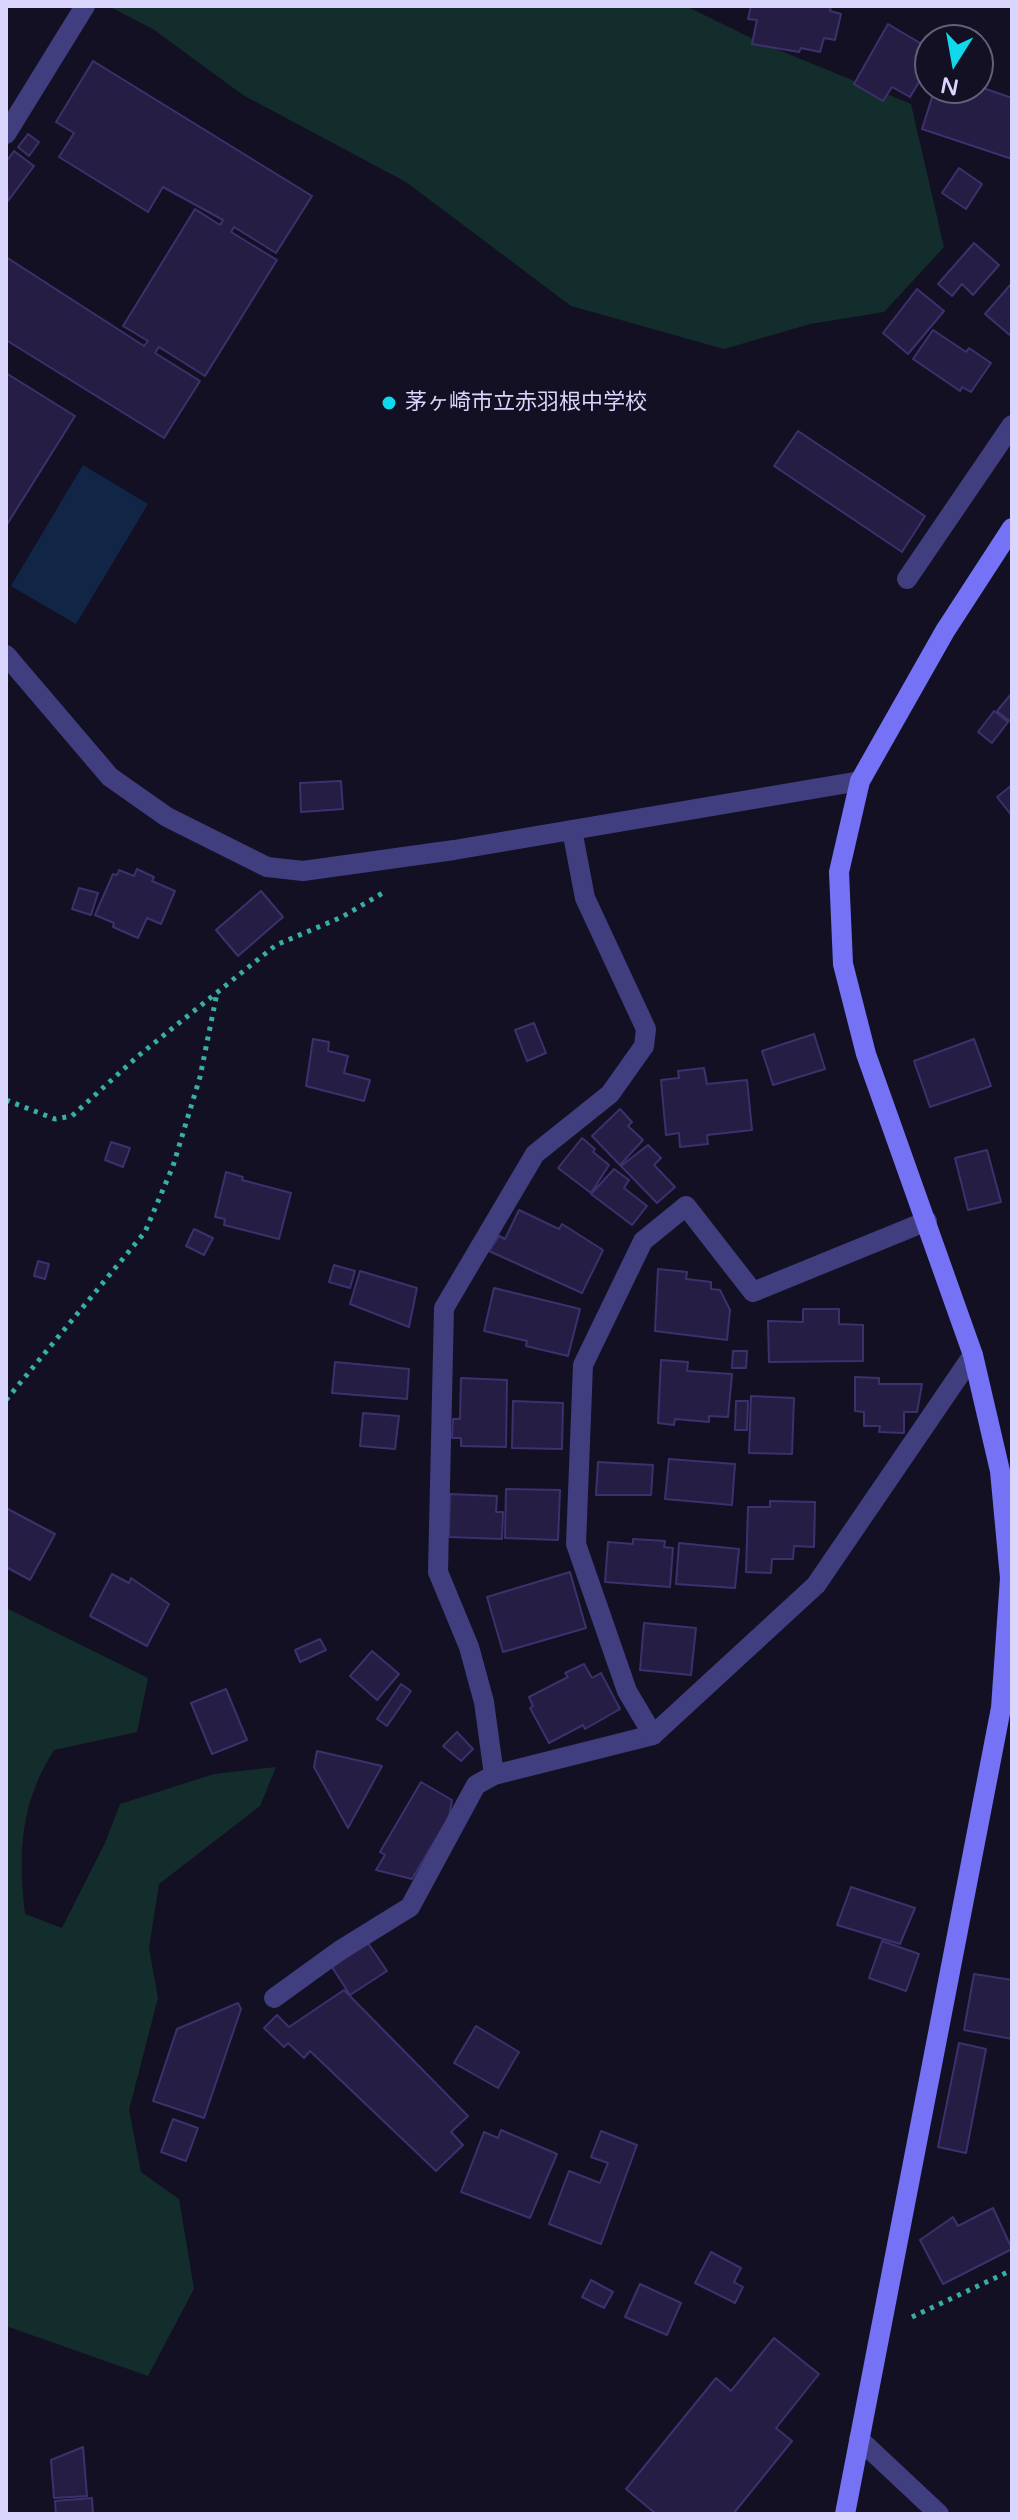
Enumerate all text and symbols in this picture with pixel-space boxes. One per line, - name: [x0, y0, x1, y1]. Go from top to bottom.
- north arrow: [914, 24, 994, 104]
- text: N: [939, 71, 961, 100]
- place label: 茅ヶ崎市立赤羽根中学校: [405, 390, 647, 416]
- marker: 茅ヶ崎市立赤羽根中学校: [380, 394, 398, 412]

